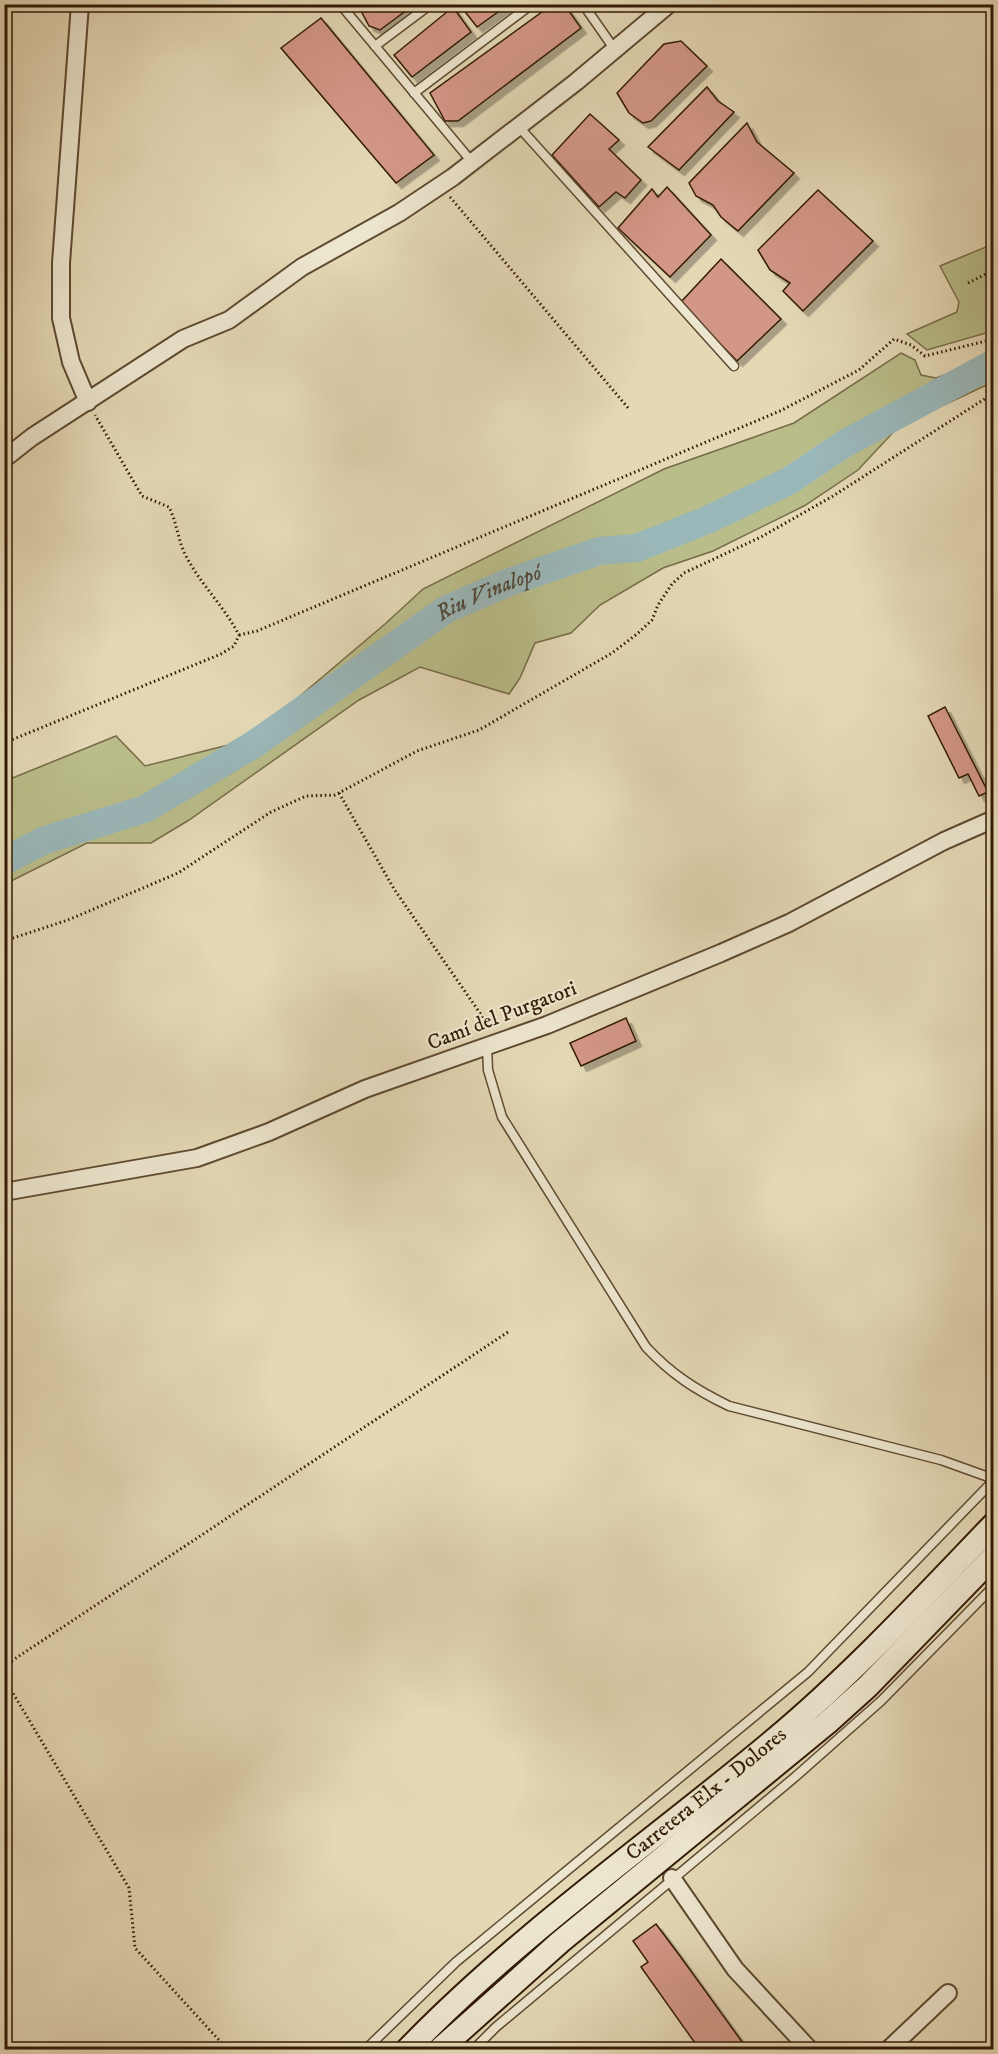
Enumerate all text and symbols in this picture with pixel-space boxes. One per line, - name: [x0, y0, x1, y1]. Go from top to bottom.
- water label: Riu Vinalopó: [429, 558, 547, 627]
- street label: Camí del Purgatori: [424, 976, 580, 1056]
- street label: Carretera Elx - Dolores: [621, 1722, 792, 1867]

